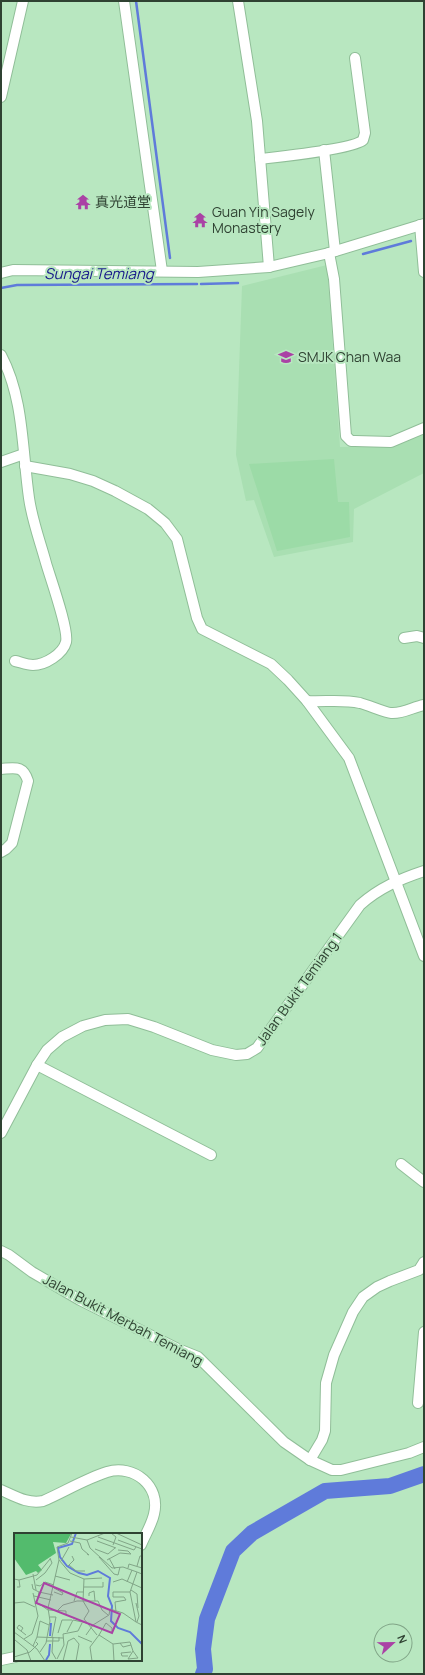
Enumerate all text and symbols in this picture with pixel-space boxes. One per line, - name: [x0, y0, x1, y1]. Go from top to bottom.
- place label: 真光道堂: [95, 192, 151, 211]
- temple icon: 真光道堂: [74, 193, 92, 211]
- place label: Guan Yin Sagely Monastery: [212, 202, 315, 237]
- temple icon: Guan Yin Sagely Monastery: [191, 211, 209, 229]
- water label: Sungai Temiang: [44, 263, 155, 284]
- place label: SMJK Chan Waa: [298, 347, 401, 366]
- school or university icon: SMJK Chan Waa: [277, 348, 295, 366]
- street label: Jalan Bukit Temiang 1: [251, 929, 346, 1049]
- street label: Jalan Bukit Merbah Temiang: [40, 1269, 207, 1370]
- inset map: [14, 1533, 142, 1661]
- north arrow: [373, 1623, 413, 1663]
- text: N: [394, 1633, 411, 1646]

